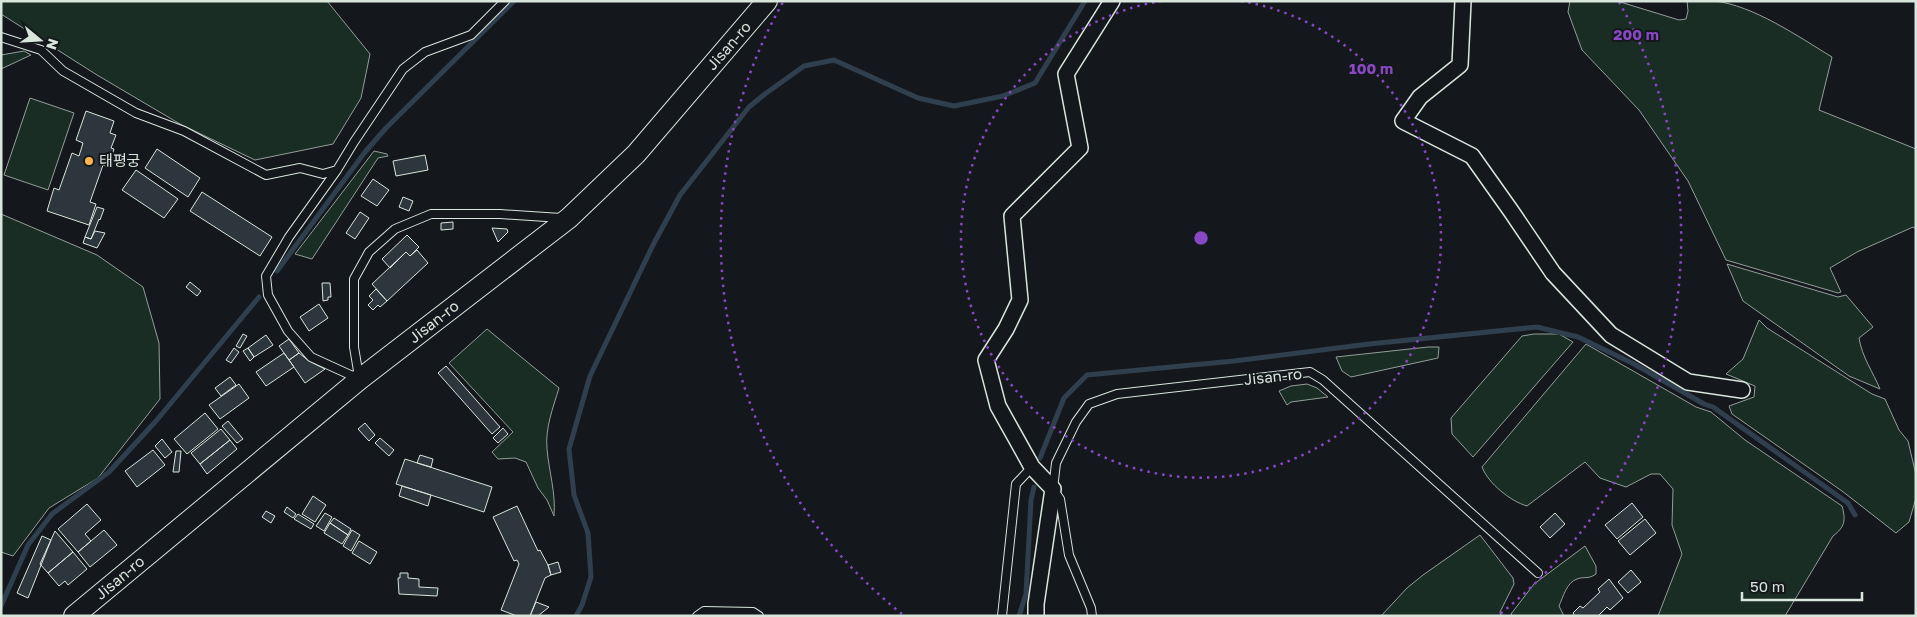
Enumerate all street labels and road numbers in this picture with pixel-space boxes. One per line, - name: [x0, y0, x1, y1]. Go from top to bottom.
- street label: Jisan-ro: [702, 17, 754, 73]
- street label: Jisan-ro: [405, 296, 462, 346]
- street label: Jisan-ro: [1243, 364, 1303, 388]
- street label: Jisan-ro: [91, 552, 148, 603]

